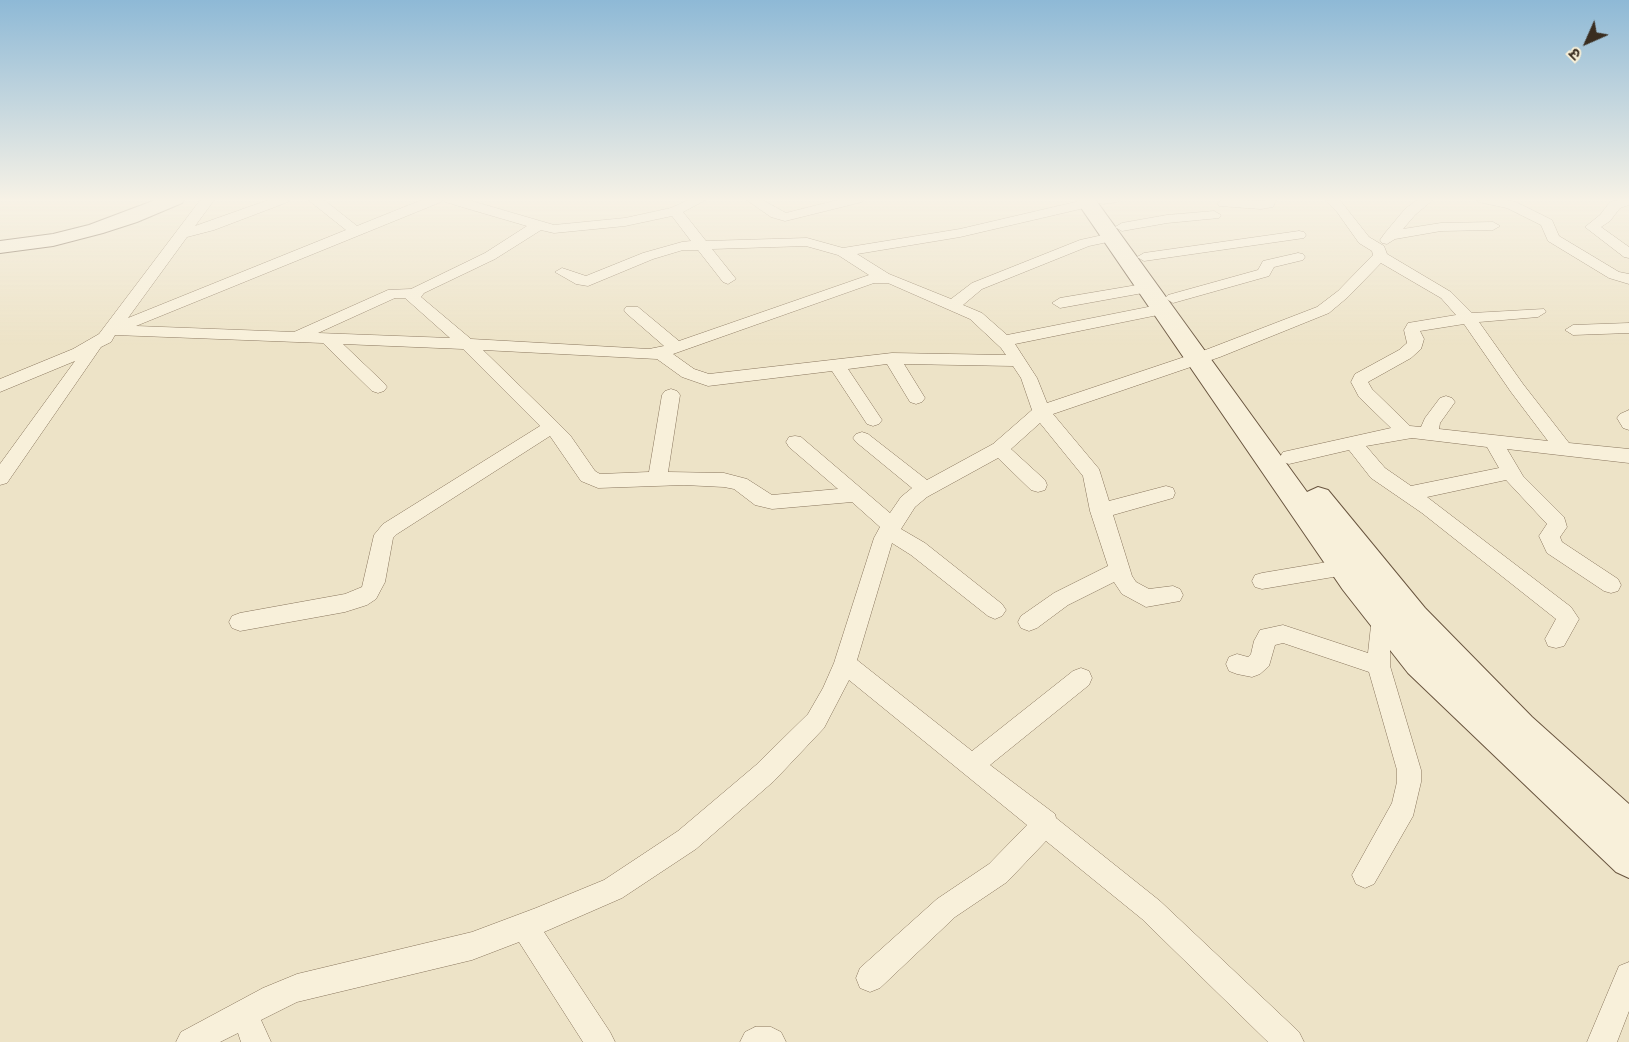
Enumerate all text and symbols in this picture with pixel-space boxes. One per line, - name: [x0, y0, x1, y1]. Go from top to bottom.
- north arrow: [1557, 12, 1617, 72]
- text: उ: [1564, 44, 1585, 65]

